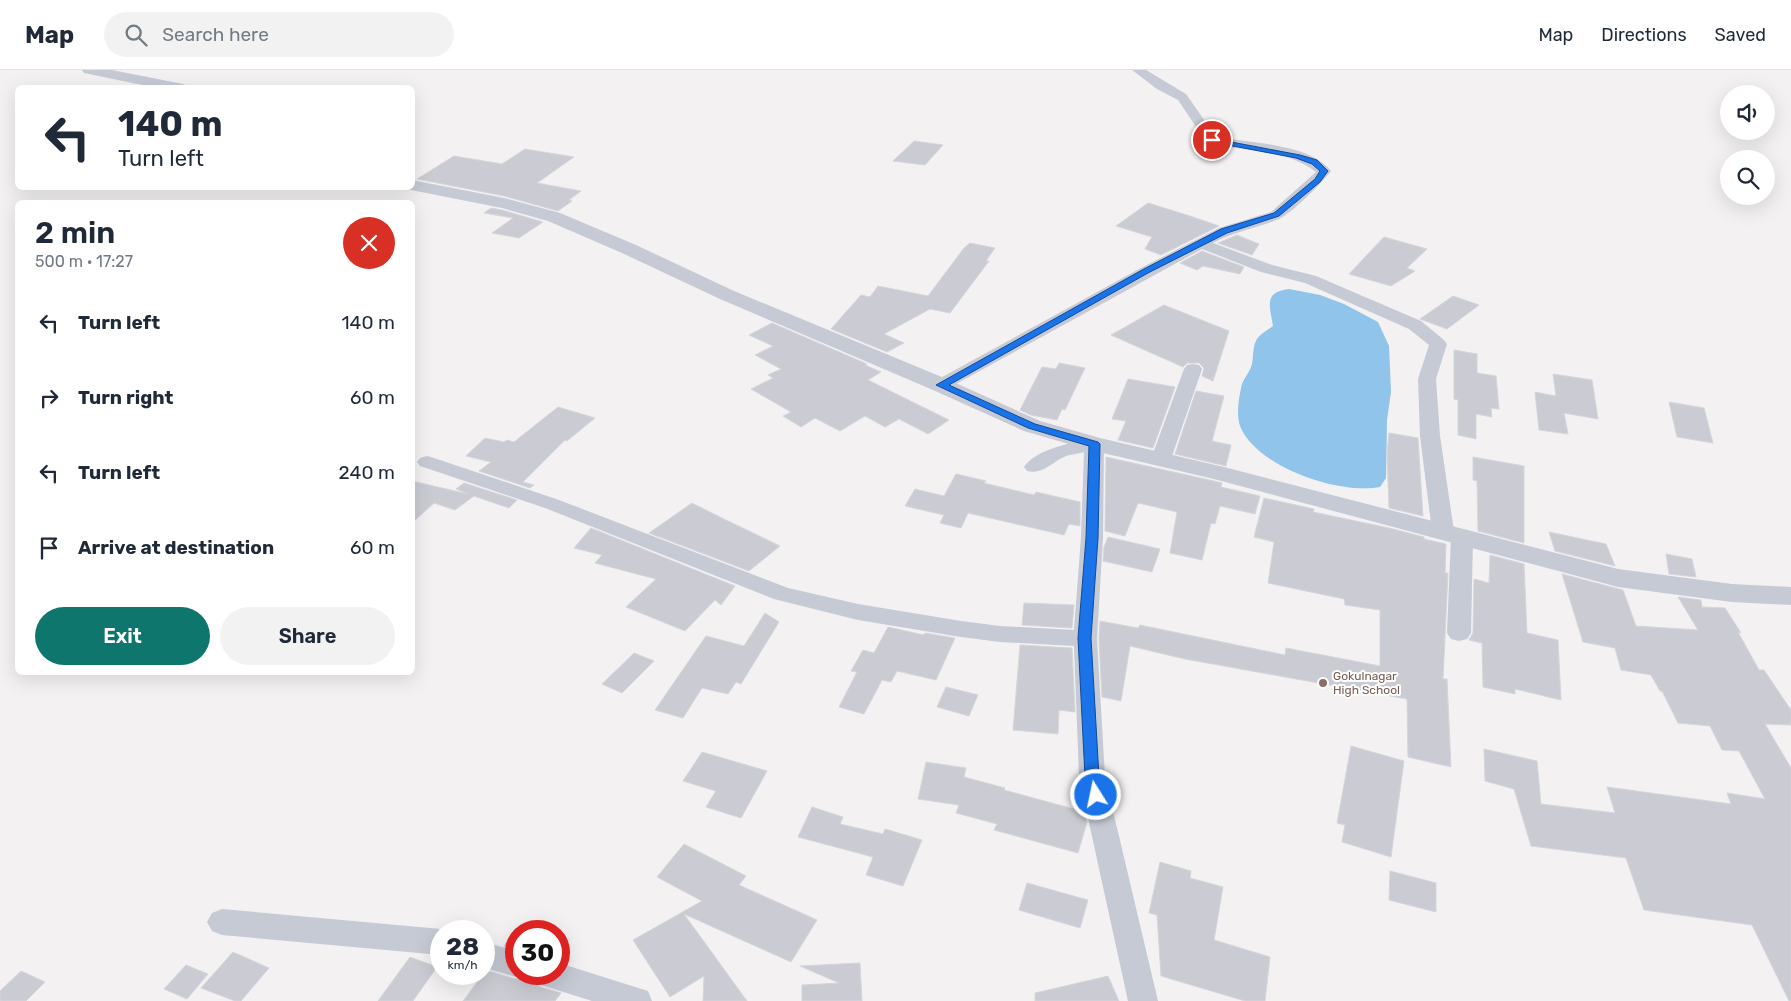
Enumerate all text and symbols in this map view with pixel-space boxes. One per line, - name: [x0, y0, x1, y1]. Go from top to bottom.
- search box: [104, 12, 454, 57]
- text: Map: [25, 21, 74, 49]
- icon: search: [122, 21, 150, 49]
- text: Search here: [162, 23, 269, 46]
- text: Map: [1538, 24, 1573, 46]
- text: Directions: [1601, 24, 1687, 46]
- text: Saved: [1715, 24, 1766, 46]
- map controls: [1720, 85, 1775, 205]
- button: sound: [1720, 85, 1775, 140]
- text: 140 m: [118, 103, 223, 145]
- icon: left: [35, 105, 100, 170]
- pin: [1191, 119, 1233, 161]
- icon: arrive: [1198, 126, 1226, 154]
- text: Turn left: [118, 145, 204, 172]
- button: search: [1720, 150, 1775, 205]
- text: 2 min: [35, 215, 115, 251]
- button: close: [343, 217, 395, 269]
- text: 500 m · 17:27: [35, 252, 133, 271]
- icon: left: [35, 309, 63, 337]
- text: Turn left: [78, 311, 160, 334]
- text: 140 m: [341, 311, 395, 334]
- icon: right: [35, 384, 63, 412]
- text: Turn right: [78, 386, 173, 409]
- text: 60 m: [350, 386, 395, 409]
- icon: left: [35, 459, 63, 487]
- text: Turn left: [78, 461, 160, 484]
- text: 240 m: [339, 461, 395, 484]
- icon: arrive: [35, 534, 63, 562]
- text: Arrive at destination: [78, 536, 274, 559]
- text: 60 m: [350, 536, 395, 559]
- button: Exit: [35, 607, 210, 665]
- button: Share: [220, 607, 395, 665]
- place label: Gokulnagar High School: [1333, 669, 1400, 697]
- marker: Gokulnagar High School: [1317, 677, 1329, 689]
- position arrow: [1069, 768, 1121, 820]
- speed limit sign: 30: [505, 920, 570, 985]
- text: 28: [446, 932, 479, 961]
- text: km/h: [448, 958, 477, 972]

